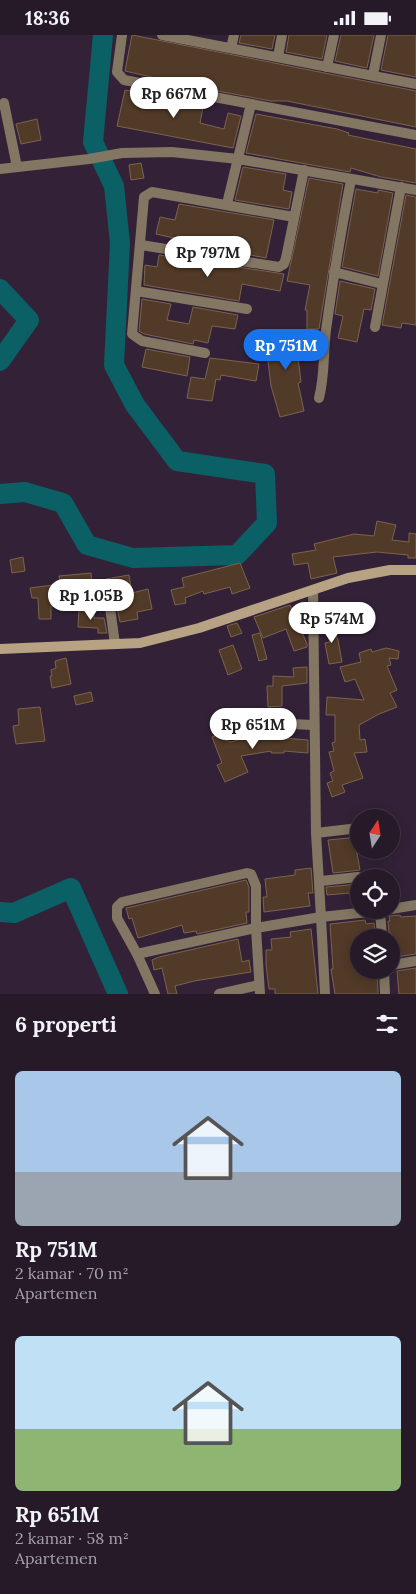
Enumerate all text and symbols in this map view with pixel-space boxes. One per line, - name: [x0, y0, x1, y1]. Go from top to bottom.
- text: 18:36: [25, 6, 70, 30]
- pin: Rp 667M: [128, 77, 220, 119]
- text: Rp 667M: [141, 83, 207, 103]
- pin: Rp 797M: [162, 235, 254, 278]
- text: Rp 797M: [176, 242, 240, 262]
- pin: Rp 751M: [240, 329, 332, 371]
- text: Rp 751M: [255, 335, 317, 355]
- pin: Rp 1.05B: [39, 579, 143, 621]
- text: Rp 1.05B: [59, 585, 123, 605]
- pin: Rp 574M: [286, 601, 378, 644]
- text: Rp 574M: [300, 608, 364, 628]
- pin: Rp 651M: [207, 707, 299, 750]
- text: Rp 651M: [221, 714, 285, 734]
- north arrow: [350, 809, 400, 859]
- map controls: [350, 809, 400, 979]
- button: locate: [350, 869, 400, 919]
- button: layers: [350, 929, 400, 979]
- icon: filters: [373, 1010, 401, 1038]
- text: 6 properti: [15, 1011, 117, 1038]
- icon: home: [163, 1103, 253, 1193]
- text: Rp 751M: [15, 1236, 98, 1263]
- text: 2 kamar · 70 m²: [15, 1263, 129, 1283]
- text: Apartemen: [15, 1283, 97, 1303]
- icon: home: [163, 1368, 253, 1458]
- text: Rp 651M: [15, 1501, 100, 1528]
- text: 2 kamar · 58 m²: [15, 1528, 129, 1548]
- text: Apartemen: [15, 1548, 97, 1568]

